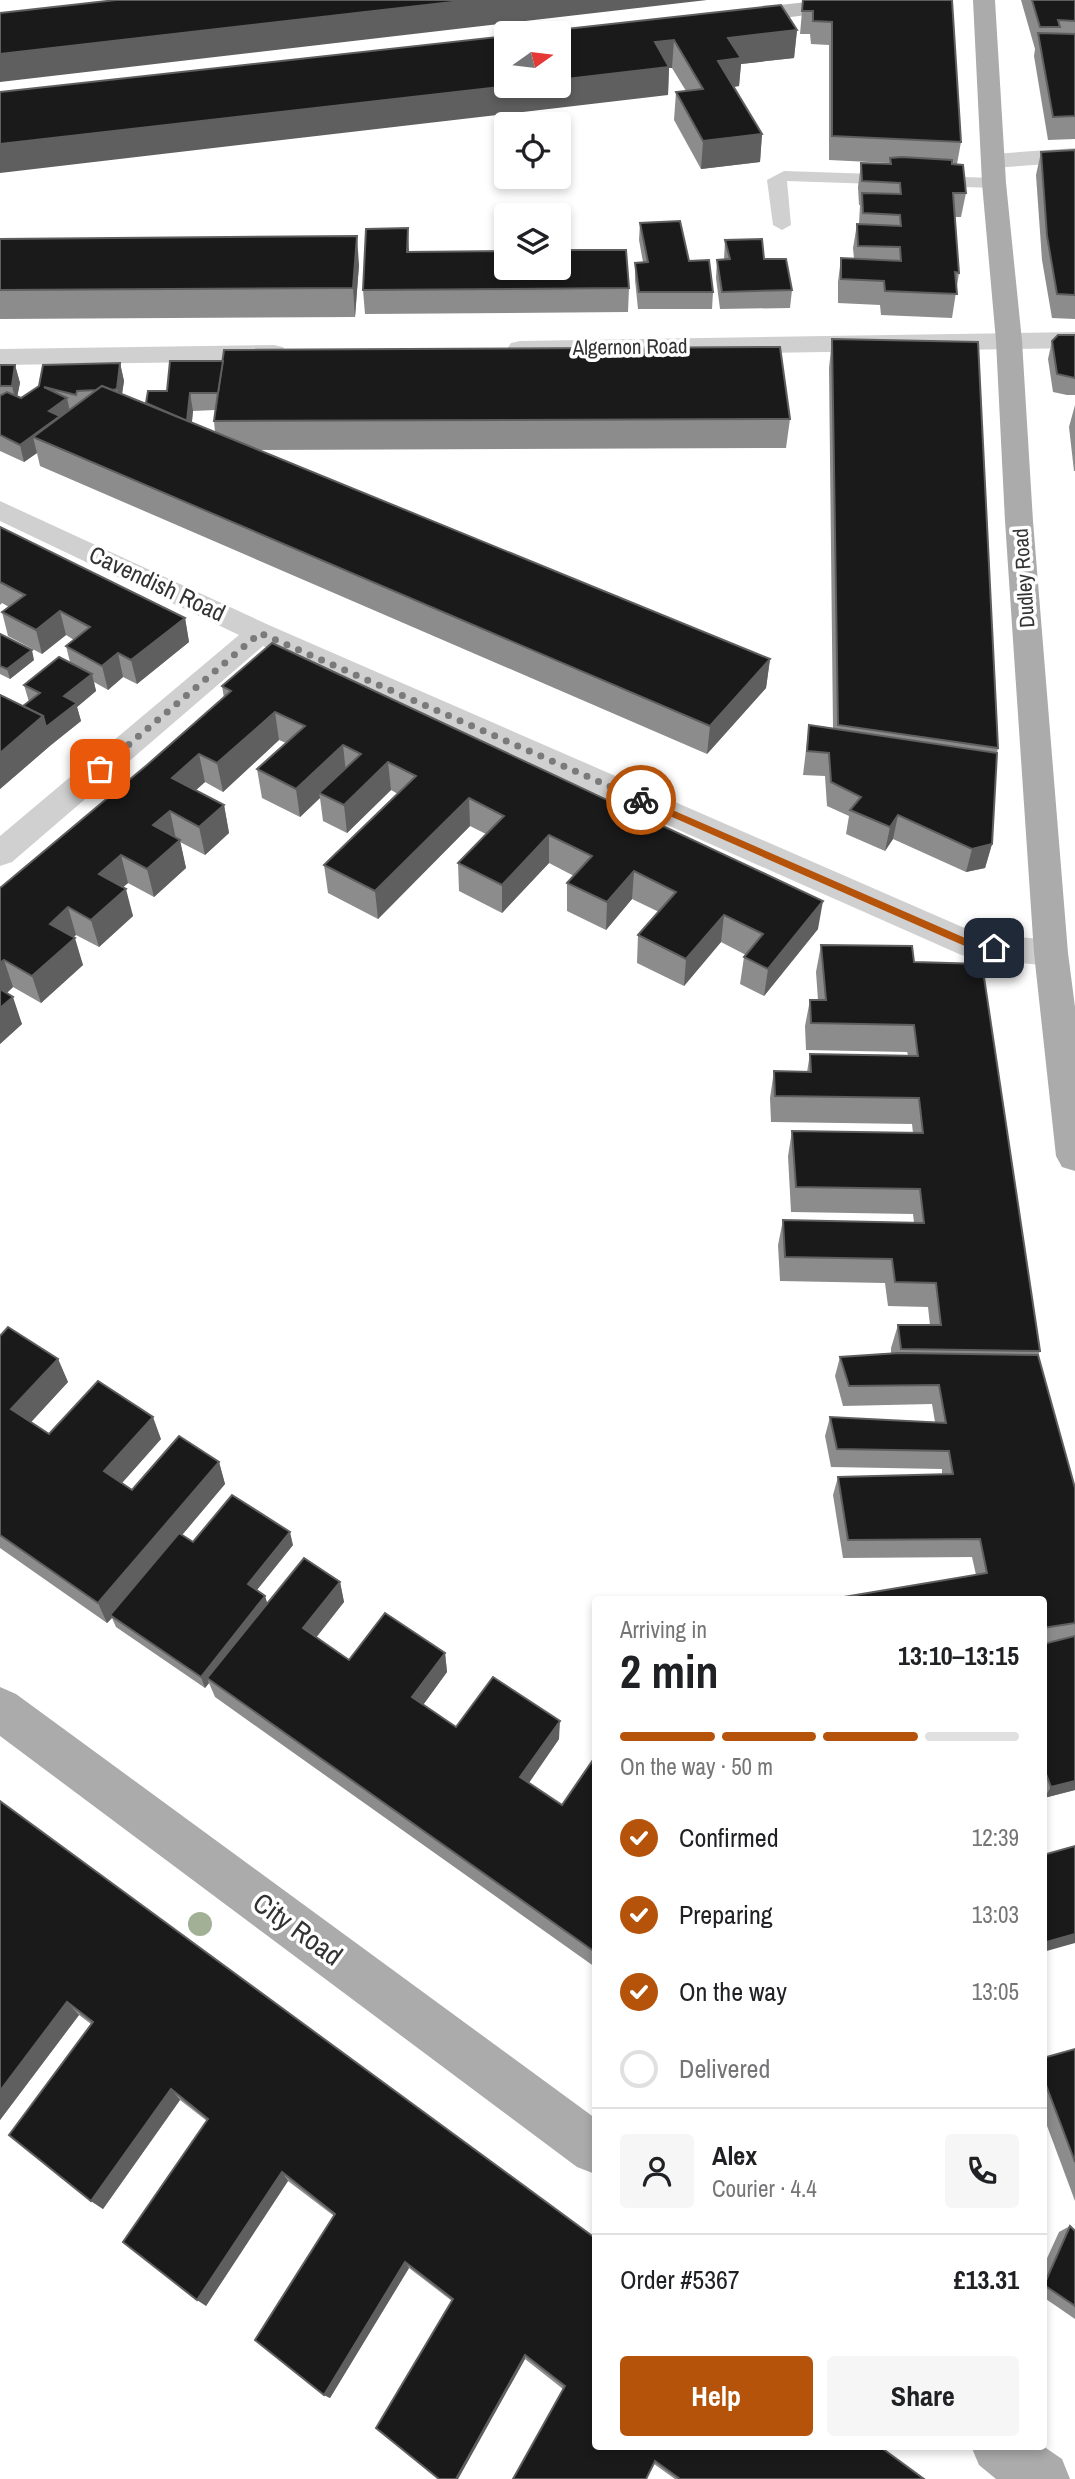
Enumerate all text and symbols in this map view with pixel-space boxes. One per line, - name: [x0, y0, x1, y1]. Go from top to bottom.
- north arrow: [494, 21, 570, 98]
- map controls: [494, 21, 571, 280]
- button: locate: [494, 112, 571, 189]
- button: layers: [494, 203, 571, 280]
- street label: Algernon Road: [571, 331, 688, 362]
- street label: Dudley Road: [1006, 527, 1041, 629]
- street label: Cavendish Road: [84, 538, 231, 629]
- pin: [70, 739, 130, 799]
- icon: bag: [81, 750, 119, 788]
- courier: [606, 765, 676, 835]
- icon: bike: [622, 781, 660, 819]
- pin: [964, 918, 1024, 978]
- icon: home: [975, 929, 1013, 967]
- text: Arriving in: [620, 1614, 707, 1645]
- text: 13:10–13:15: [898, 1638, 1019, 1673]
- text: 2 min: [620, 1640, 719, 1702]
- text: On the way · 50 m: [620, 1751, 773, 1782]
- icon: check: [620, 1819, 658, 1857]
- text: Confirmed: [679, 1820, 779, 1855]
- text: 12:39: [972, 1822, 1019, 1853]
- street label: City Road: [246, 1884, 350, 1974]
- icon: check: [620, 1896, 658, 1934]
- text: Preparing: [679, 1897, 773, 1932]
- text: 13:03: [972, 1899, 1019, 1930]
- icon: check: [620, 1973, 658, 2011]
- text: On the way: [679, 1974, 787, 2009]
- text: 13:05: [972, 1976, 1019, 2007]
- text: Delivered: [679, 2051, 770, 2086]
- button: person: [620, 2134, 694, 2208]
- button: phone: [945, 2134, 1019, 2208]
- text: Alex: [712, 2138, 757, 2173]
- text: Courier · 4.4: [712, 2173, 817, 2204]
- text: Order #5367: [620, 2262, 740, 2297]
- text: £13.31: [954, 2262, 1019, 2297]
- button: Help: [620, 2356, 813, 2436]
- button: Share: [827, 2356, 1019, 2436]

